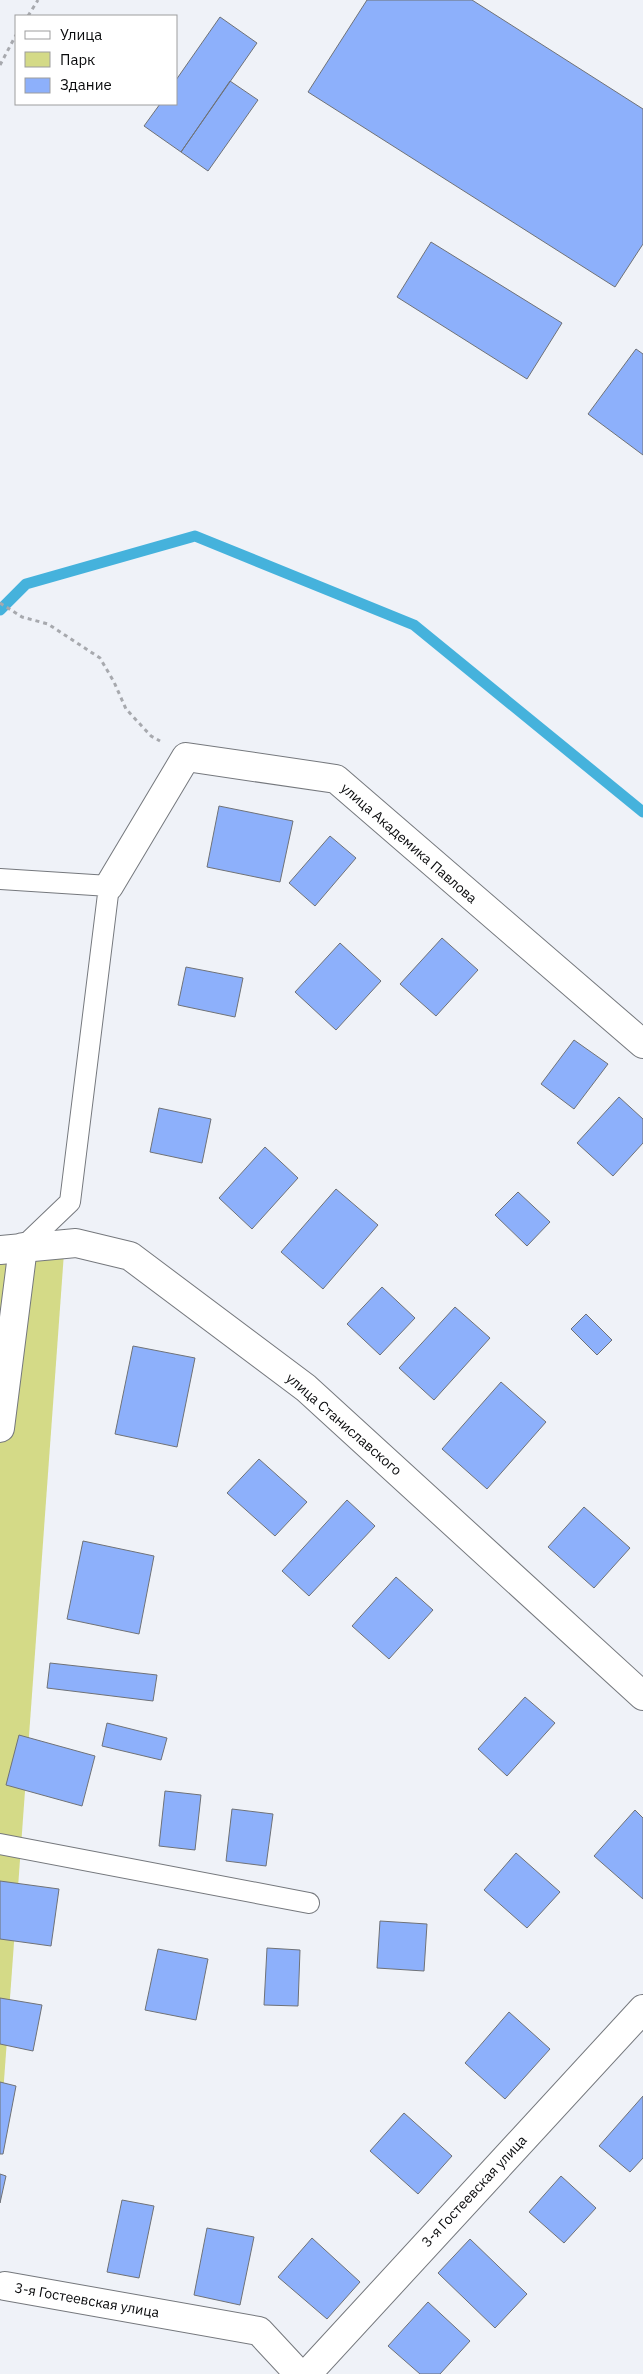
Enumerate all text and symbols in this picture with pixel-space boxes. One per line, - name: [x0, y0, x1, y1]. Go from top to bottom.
- legend: [15, 15, 178, 105]
- text: Улица: [60, 25, 102, 44]
- text: Парк: [60, 50, 95, 69]
- text: Здание: [60, 75, 112, 94]
- street label: улица Академика Павлова: [337, 779, 481, 907]
- street label: улица Станиславского: [282, 1369, 406, 1479]
- street label: 3-я Гостеевская улица: [417, 2131, 531, 2251]
- street label: 3-я Гостеевская улица: [13, 2278, 161, 2322]

